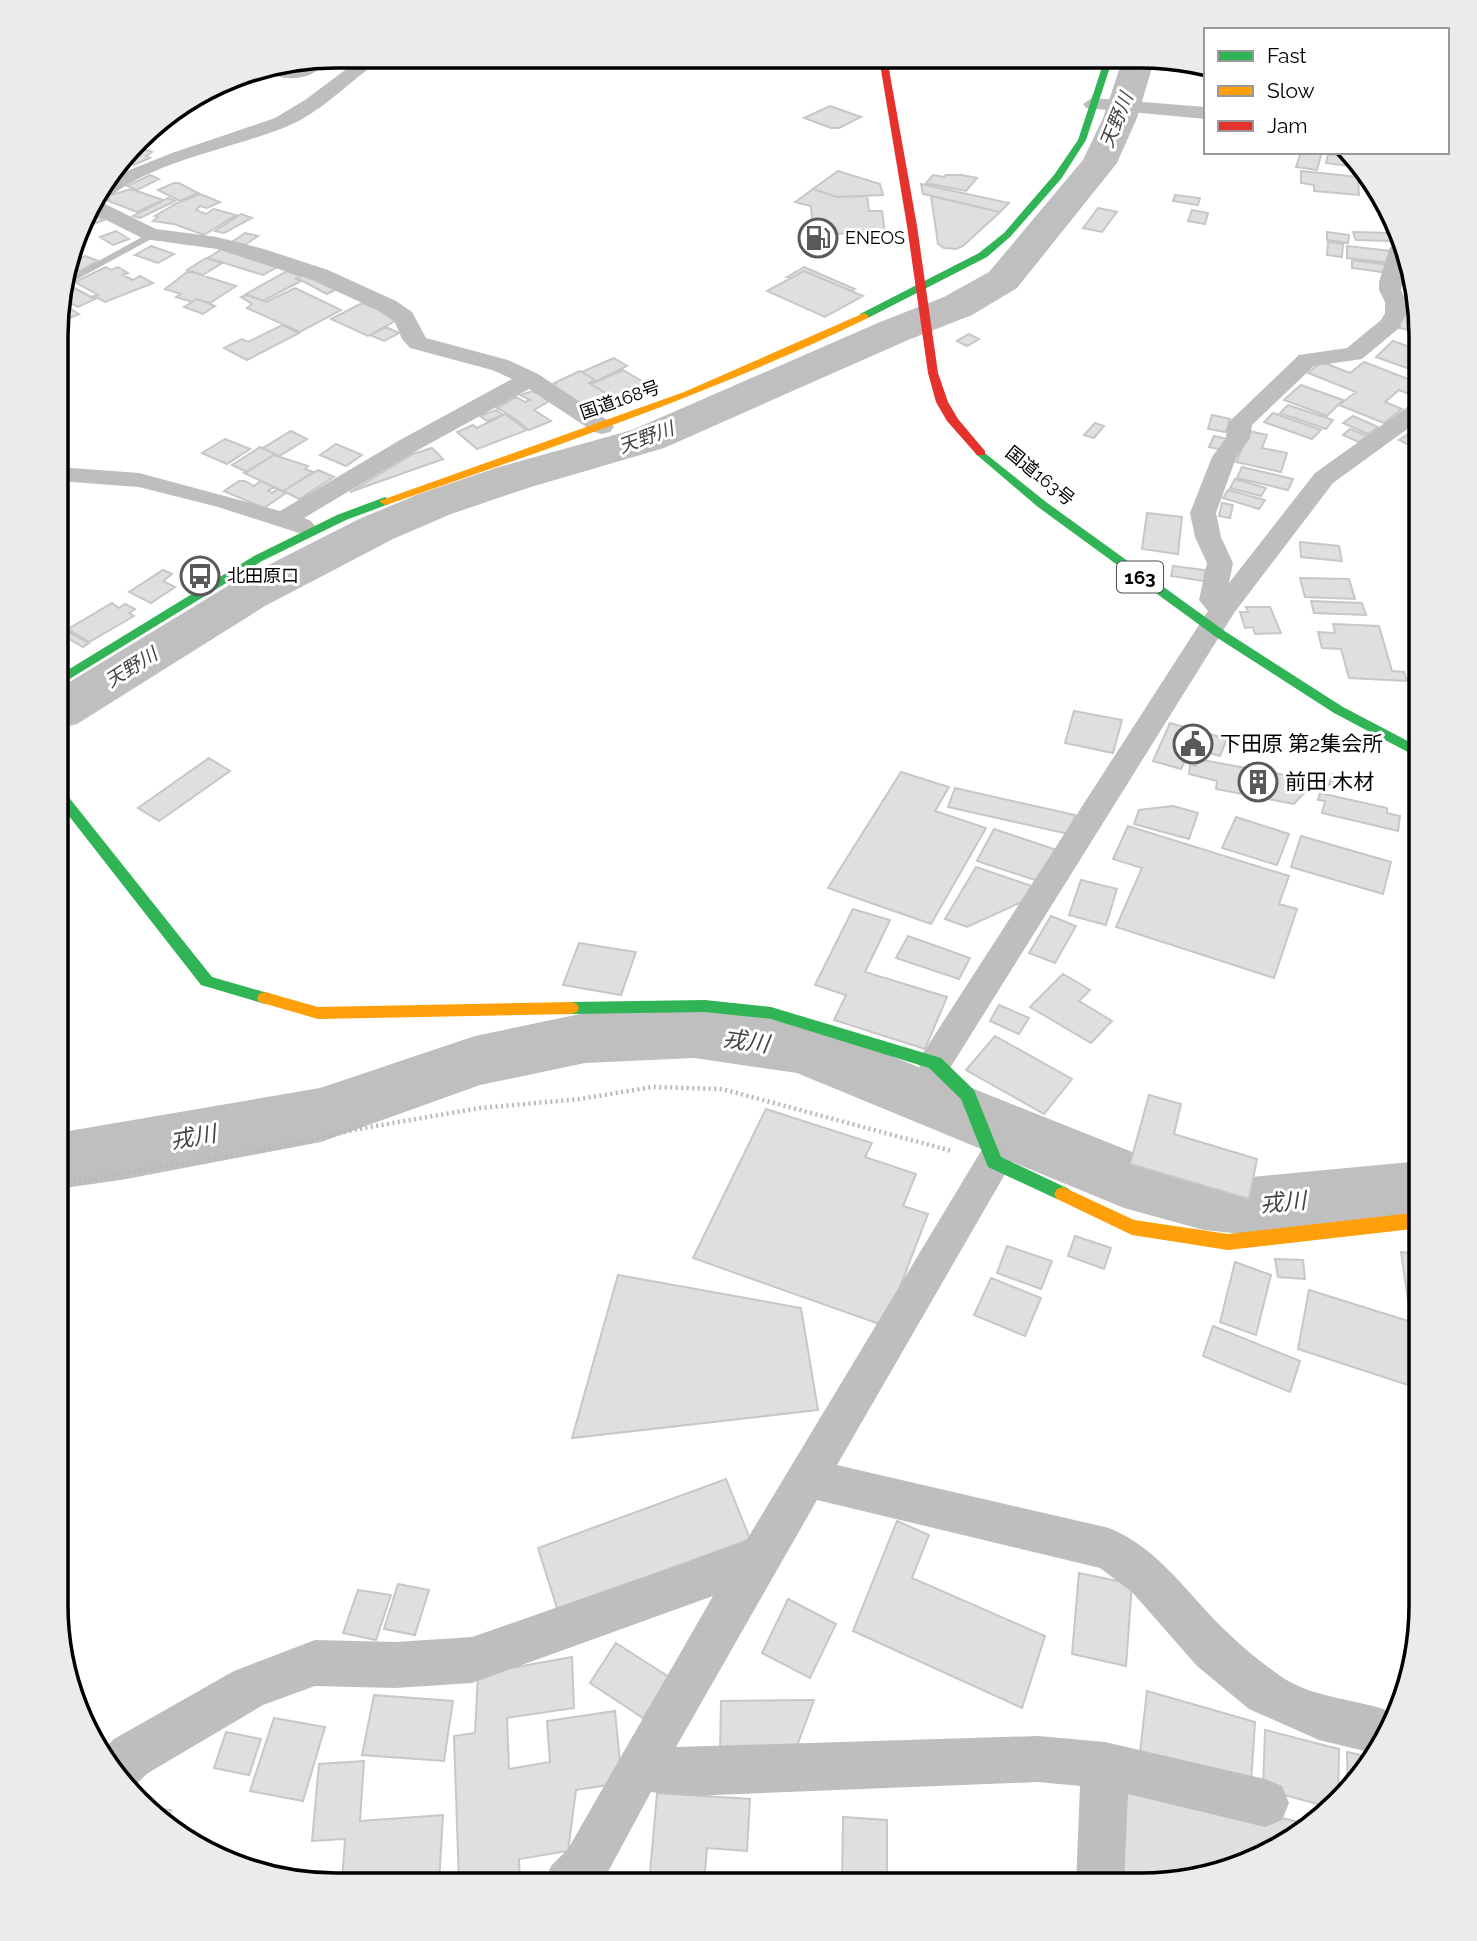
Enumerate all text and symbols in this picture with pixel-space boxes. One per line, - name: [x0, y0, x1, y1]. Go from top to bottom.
- legend: [1204, 28, 1449, 154]
- text: Fast: [1267, 43, 1307, 68]
- text: Slow: [1267, 78, 1315, 103]
- water label: 天野川: [1095, 88, 1138, 151]
- text: Jam: [1267, 113, 1308, 138]
- fuel station icon: ENEOS: [797, 217, 839, 259]
- place label: ENEOS: [845, 227, 905, 248]
- street label: 国道168号: [577, 376, 663, 423]
- water label: 天野川: [615, 416, 678, 457]
- street label: 国道163号: [1002, 442, 1079, 510]
- bus stop icon: 北田原口: [179, 555, 221, 597]
- road number: 163: [1117, 562, 1163, 592]
- place label: 北田原口: [227, 565, 299, 586]
- water label: 天野川: [101, 642, 163, 691]
- public building icon: 下田原 第2集会所: [1172, 723, 1214, 765]
- place label: 下田原 第2集会所: [1220, 731, 1383, 756]
- building icon: 前田 木材: [1237, 761, 1279, 803]
- place label: 前田 木材: [1285, 769, 1374, 794]
- water label: 戎川: [721, 1024, 774, 1057]
- water label: 戎川: [168, 1119, 221, 1154]
- water label: 戎川: [1259, 1186, 1310, 1217]

